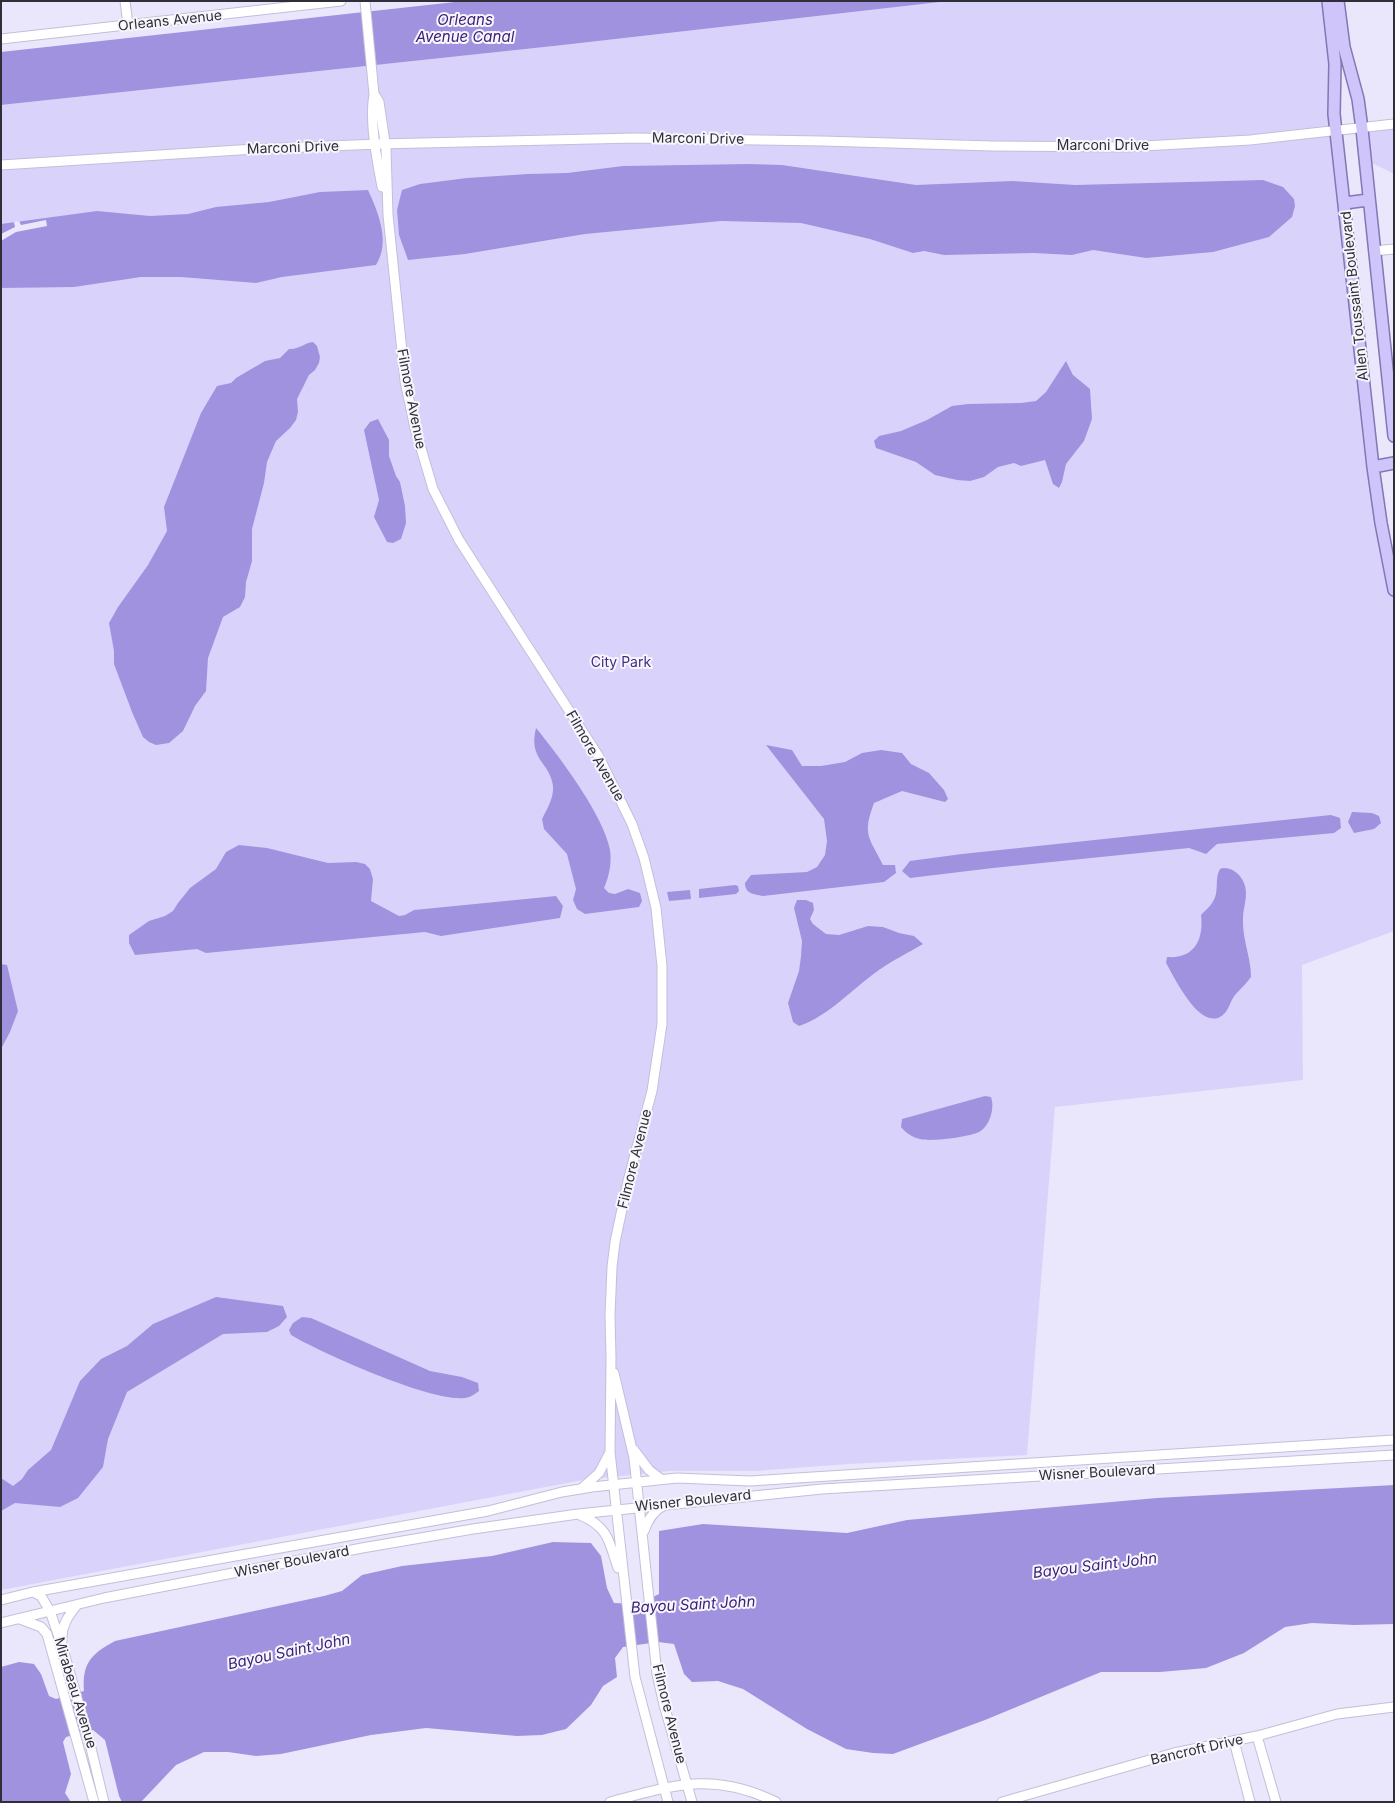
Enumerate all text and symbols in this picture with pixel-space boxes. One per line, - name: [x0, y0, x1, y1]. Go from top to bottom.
- street label: Orleans Avenue: [117, 7, 223, 35]
- water label: Orleans Avenue Canal: [416, 11, 514, 46]
- street label: Marconi Drive: [652, 130, 744, 148]
- street label: Marconi Drive: [247, 138, 339, 158]
- street label: Marconi Drive: [1057, 138, 1149, 154]
- street label: Allen Toussaint Boulevard: [1338, 210, 1372, 382]
- street label: Filmore Avenue: [393, 347, 429, 451]
- park label: City Park: [591, 655, 651, 671]
- street label: Filmore Avenue: [562, 708, 628, 804]
- street label: Filmore Avenue: [615, 1107, 655, 1211]
- street label: Wisner Boulevard: [1038, 1462, 1156, 1484]
- street label: Wisner Boulevard: [634, 1487, 752, 1515]
- street label: Wisner Boulevard: [233, 1543, 351, 1581]
- water label: Bayou Saint John: [1032, 1549, 1158, 1583]
- water label: Bayou Saint John: [630, 1593, 756, 1617]
- water label: Bayou Saint John: [226, 1630, 352, 1674]
- street label: Mirabeau Avenue: [50, 1635, 100, 1751]
- street label: Filmore Avenue: [649, 1662, 689, 1766]
- street label: Bancroft Drive: [1149, 1731, 1245, 1769]

